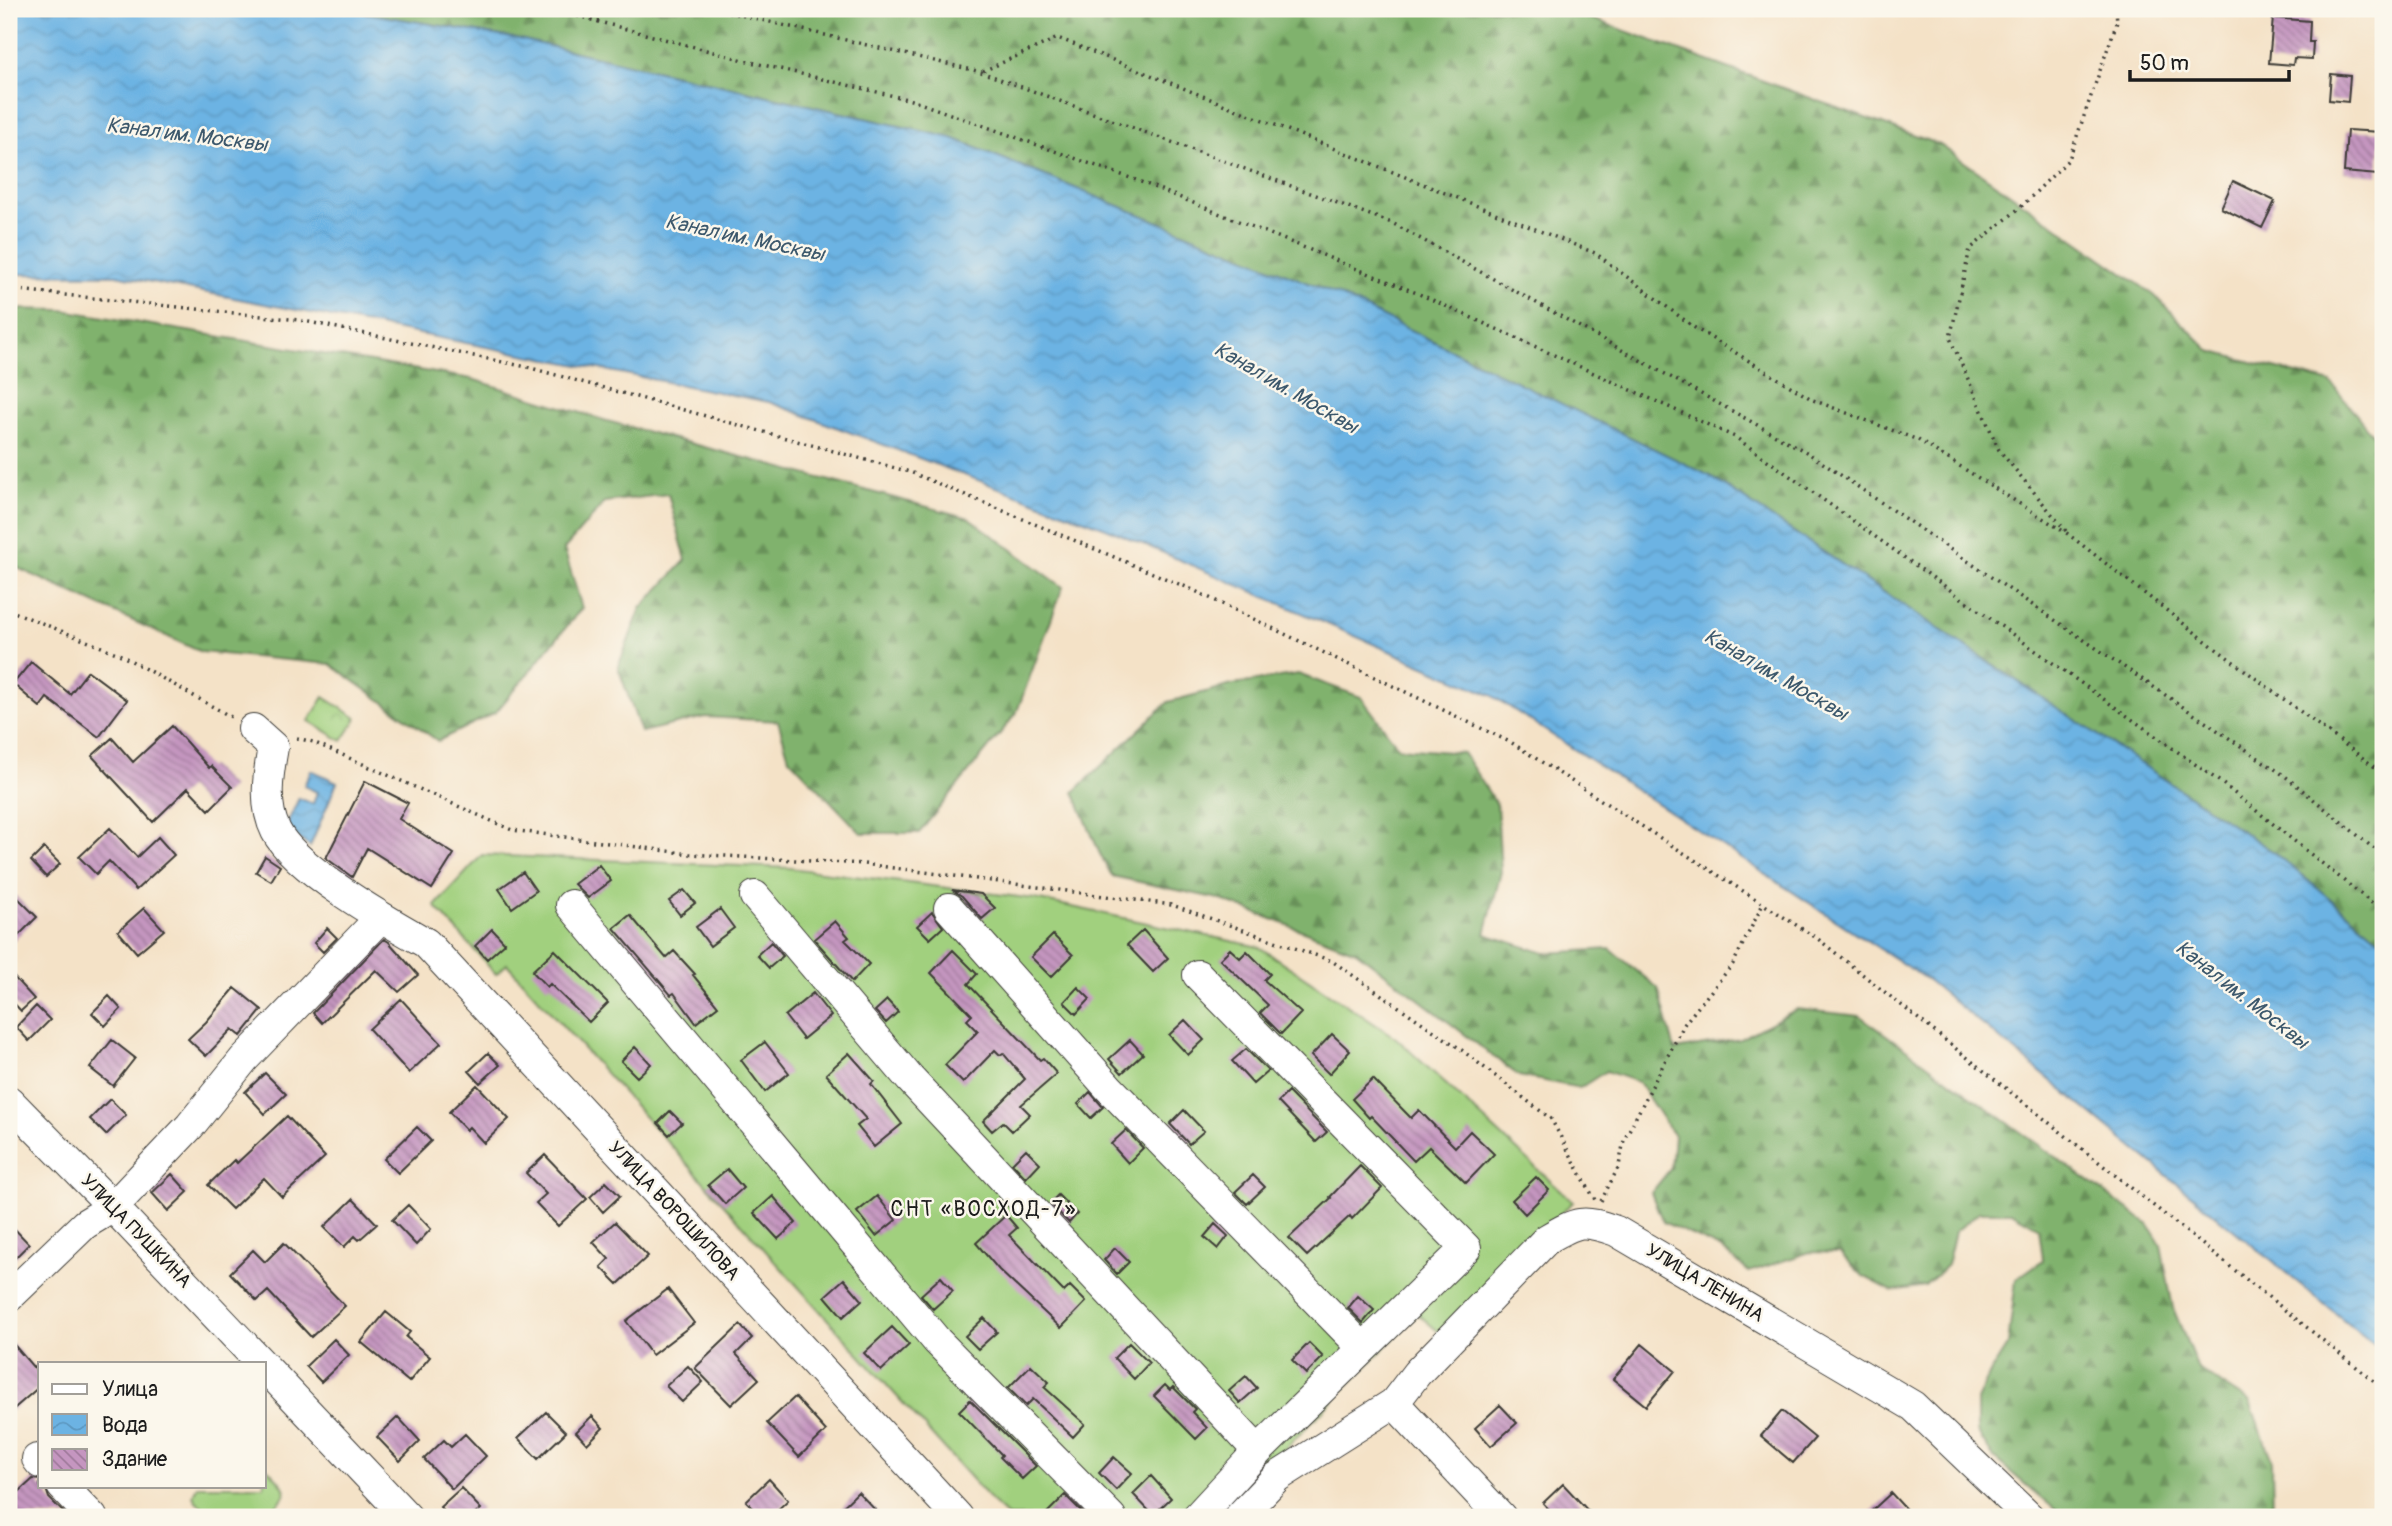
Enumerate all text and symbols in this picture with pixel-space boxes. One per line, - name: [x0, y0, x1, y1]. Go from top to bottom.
- scale bar: [2130, 38, 2289, 82]
- text: 50 m: [2140, 50, 2189, 77]
- water label: Канал им. Москвы: [105, 112, 270, 158]
- water label: Канал им. Москвы: [663, 208, 828, 268]
- water label: Канал им. Москвы: [1209, 336, 1364, 441]
- water label: Канал им. Москвы: [1699, 623, 1854, 728]
- water label: Канал им. Москвы: [2170, 935, 2315, 1056]
- street label: УЛИЦА ВОРОШИЛОВА: [603, 1136, 745, 1286]
- street label: УЛИЦА ПУШКИНА: [76, 1169, 196, 1293]
- district label: СНТ «ВОСХОД-7»: [891, 1196, 1078, 1223]
- street label: УЛИЦА ЛЕНИНА: [1642, 1238, 1768, 1328]
- legend: [38, 1362, 266, 1488]
- text: Улица: [102, 1376, 158, 1403]
- text: Вода: [102, 1412, 148, 1439]
- text: Здание: [102, 1446, 168, 1473]

